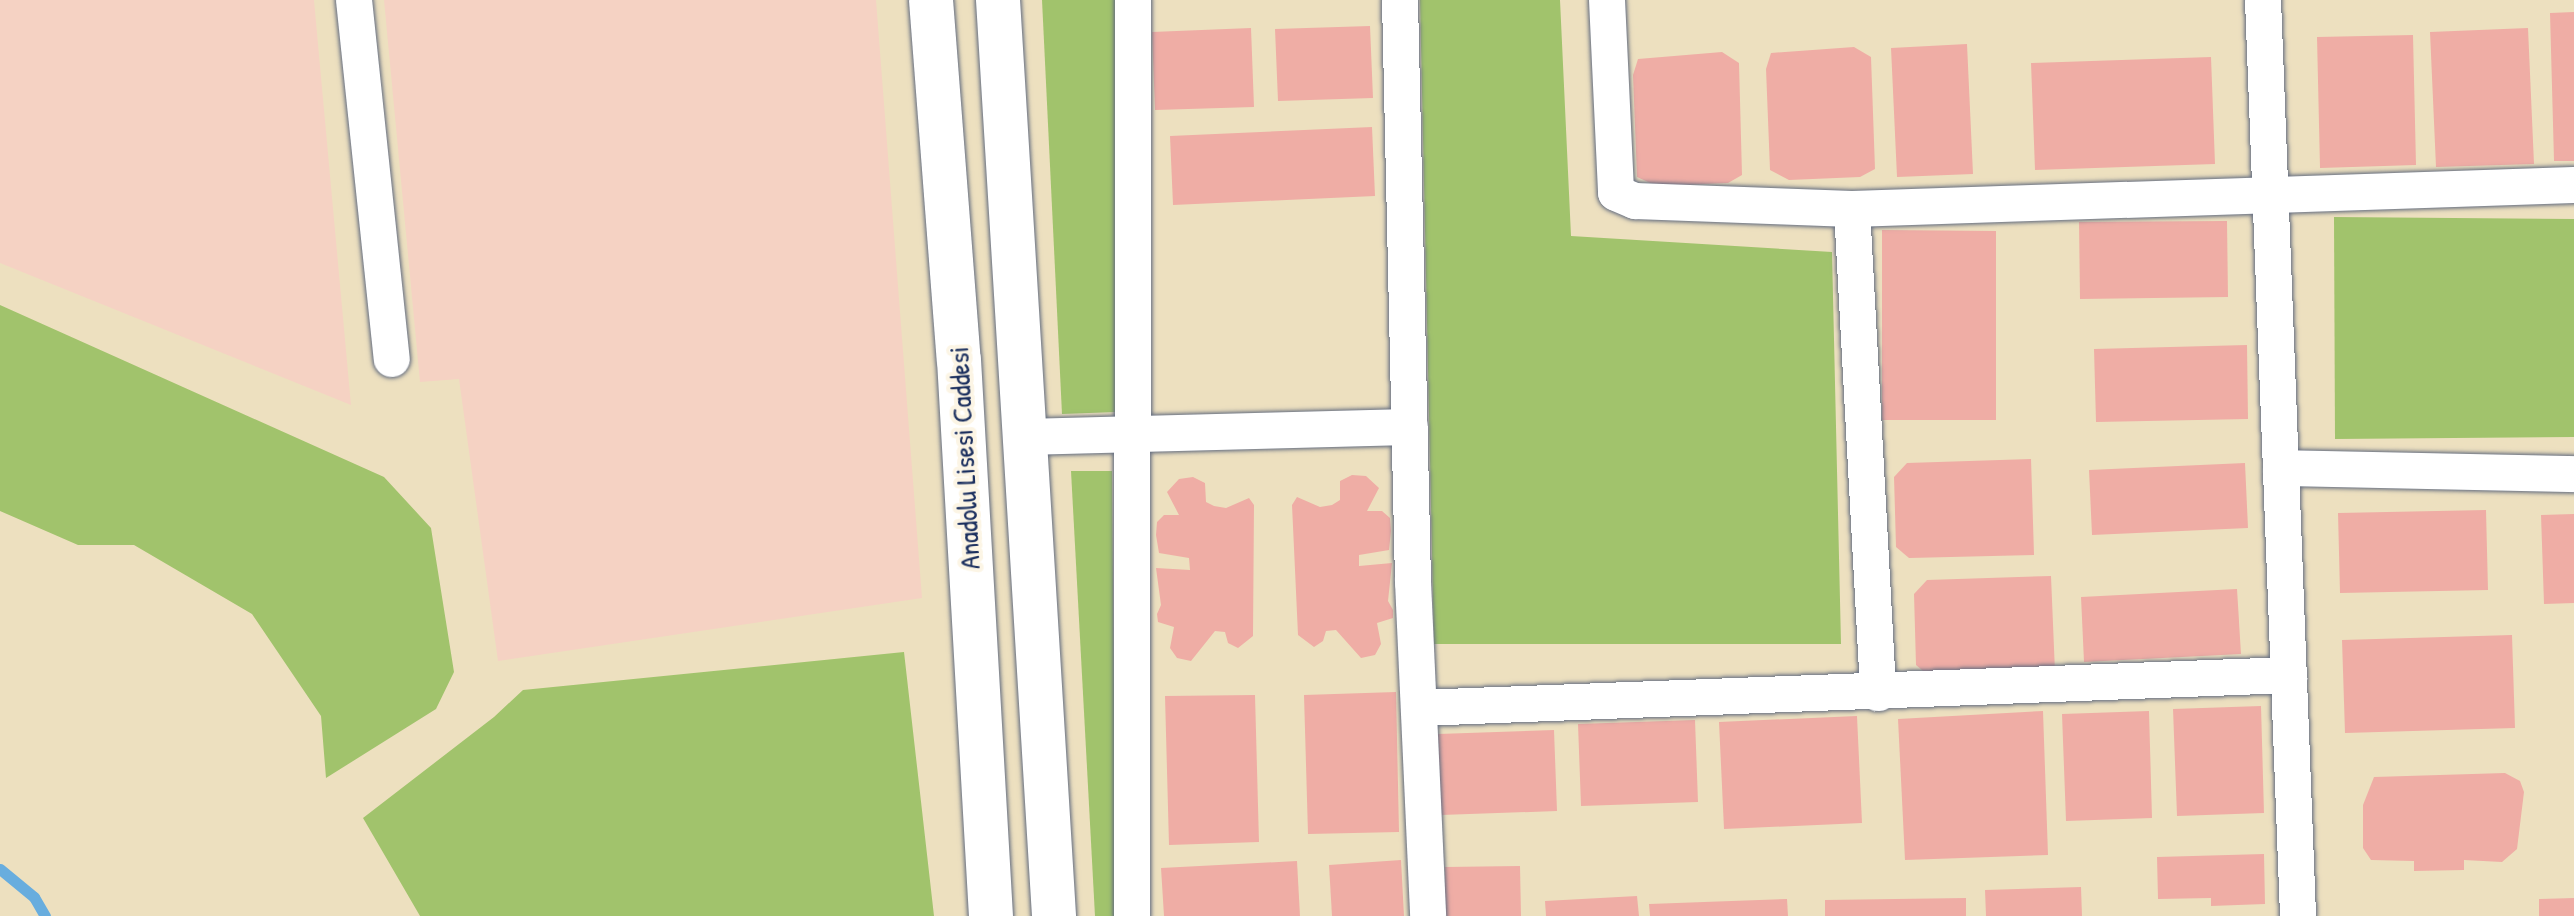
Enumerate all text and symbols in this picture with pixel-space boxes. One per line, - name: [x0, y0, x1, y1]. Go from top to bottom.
- street label: Anadolu Lisesi Caddesi: [941, 346, 987, 570]

